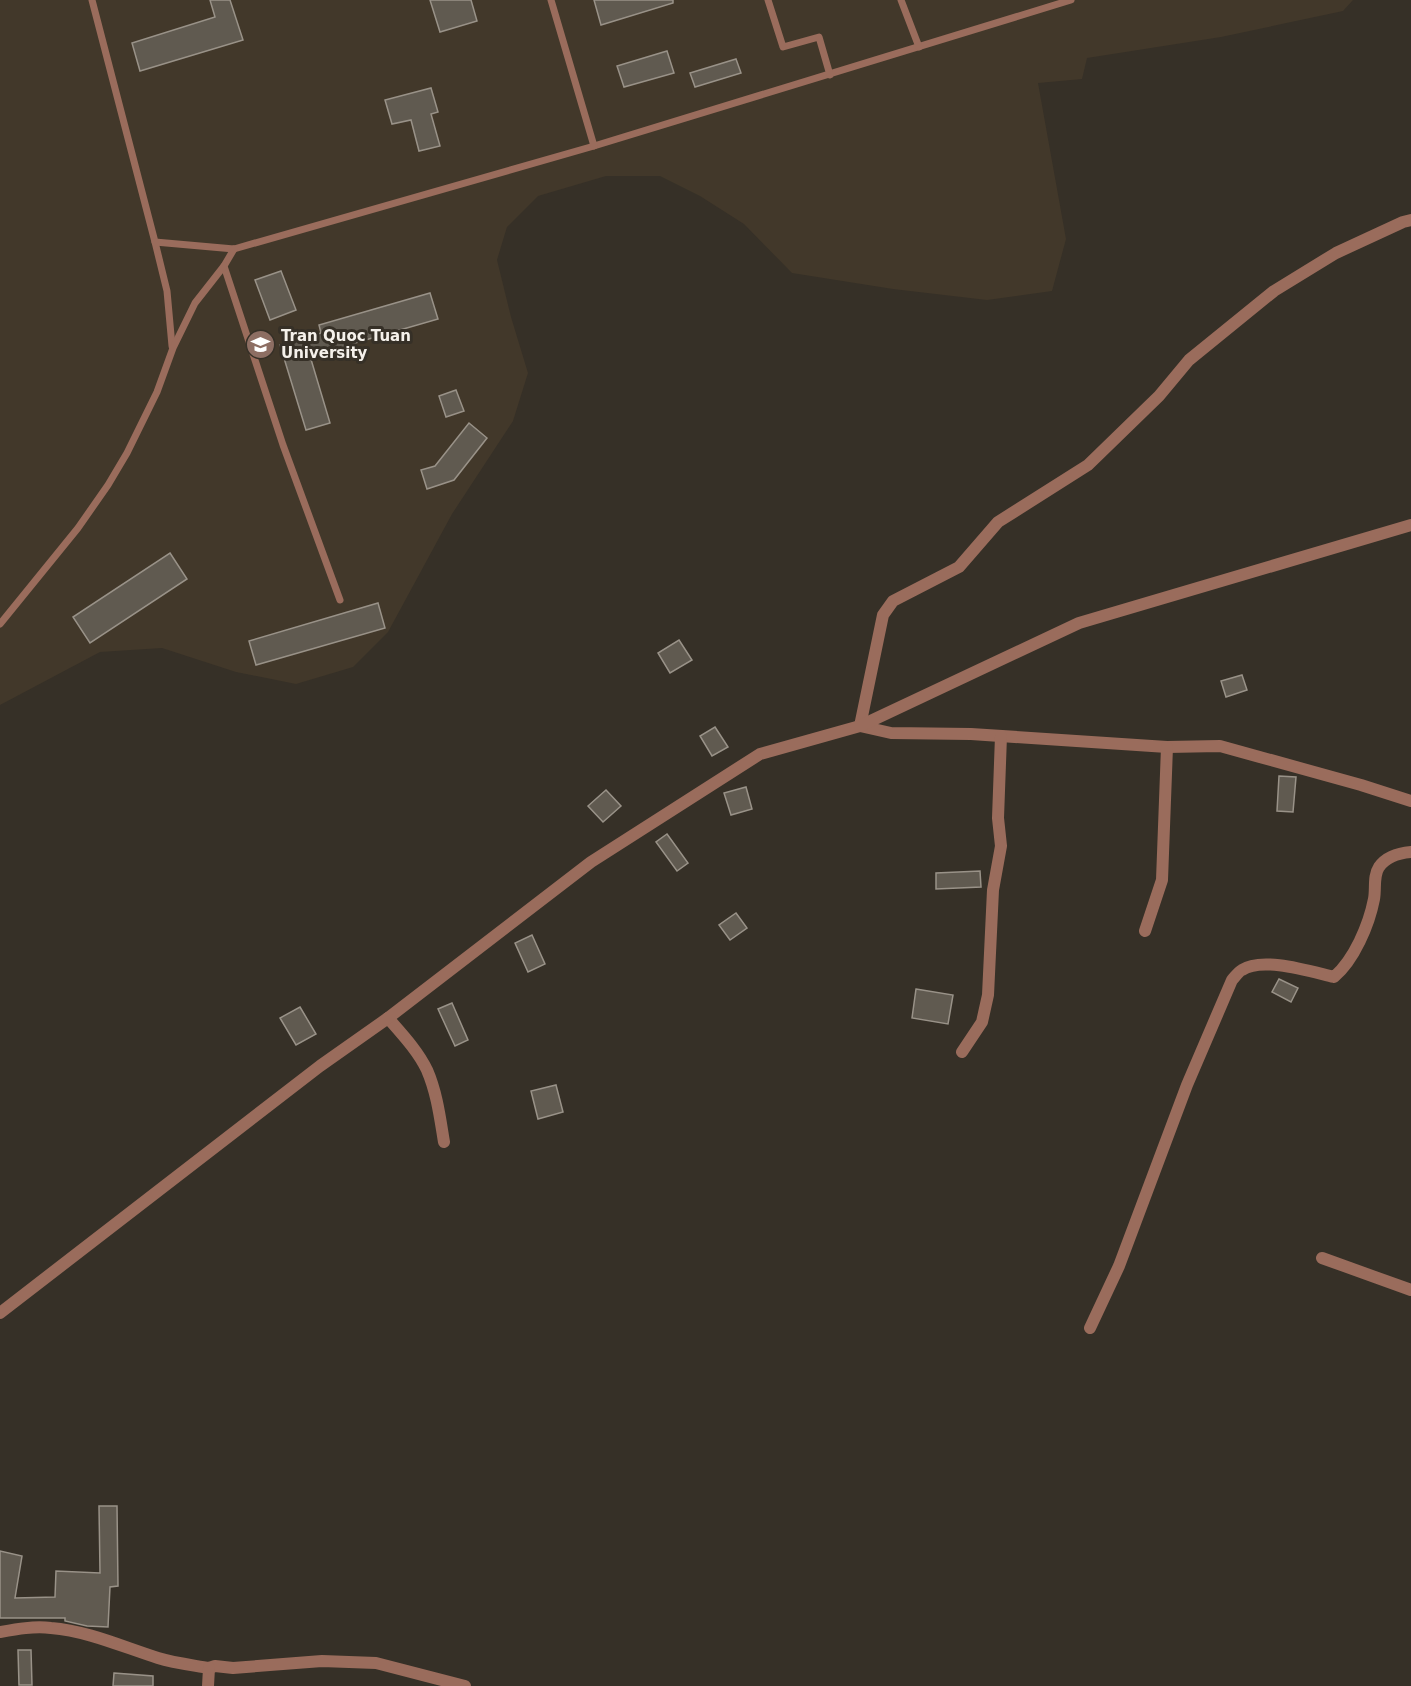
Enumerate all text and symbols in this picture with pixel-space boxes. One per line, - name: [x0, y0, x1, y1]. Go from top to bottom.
- place label: Tran Quoc Tuan University: [281, 327, 411, 362]
- school or university icon: Tran Quoc Tuan University: [244, 329, 276, 361]

